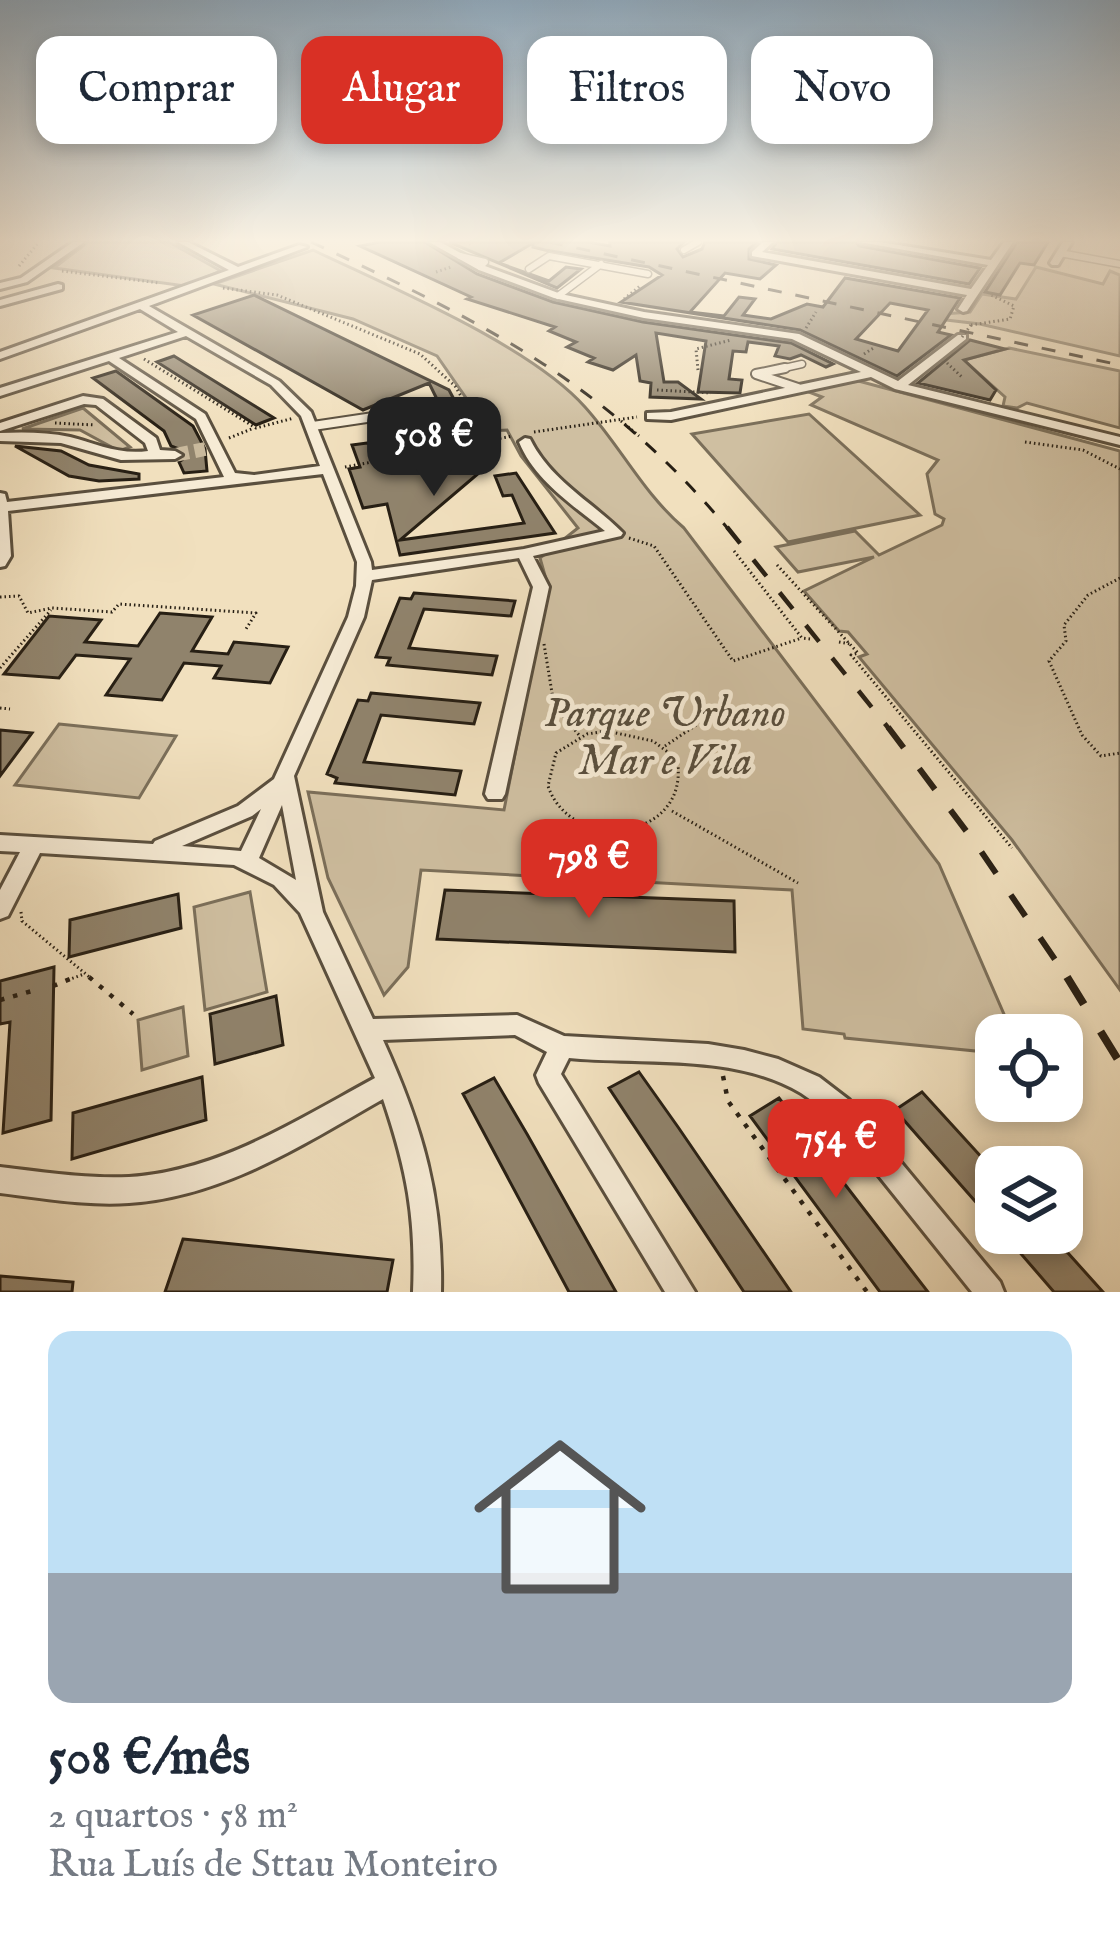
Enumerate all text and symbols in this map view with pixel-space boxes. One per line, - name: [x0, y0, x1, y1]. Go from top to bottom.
- chip: Comprar: [36, 36, 277, 144]
- chip: Alugar: [301, 36, 503, 144]
- chip: Filtros: [527, 36, 727, 144]
- chip: Novo: [751, 36, 933, 144]
- pin: 508 €: [350, 397, 518, 499]
- text: 508 €: [394, 411, 474, 460]
- park label: Parque Urbano Mar e Vila: [544, 688, 786, 789]
- pin: 798 €: [505, 819, 673, 921]
- text: 798 €: [548, 833, 630, 882]
- map controls: [975, 1014, 1083, 1254]
- button: locate: [975, 1014, 1083, 1122]
- pin: 754 €: [752, 1099, 920, 1201]
- text: 754 €: [795, 1113, 877, 1162]
- button: layers: [975, 1146, 1083, 1254]
- icon: home: [452, 1409, 668, 1625]
- text: 508 €/mês: [48, 1727, 250, 1792]
- text: 2 quartos · 58 m²: [48, 1792, 298, 1841]
- text: Rua Luís de Sttau Monteiro: [48, 1841, 498, 1890]

